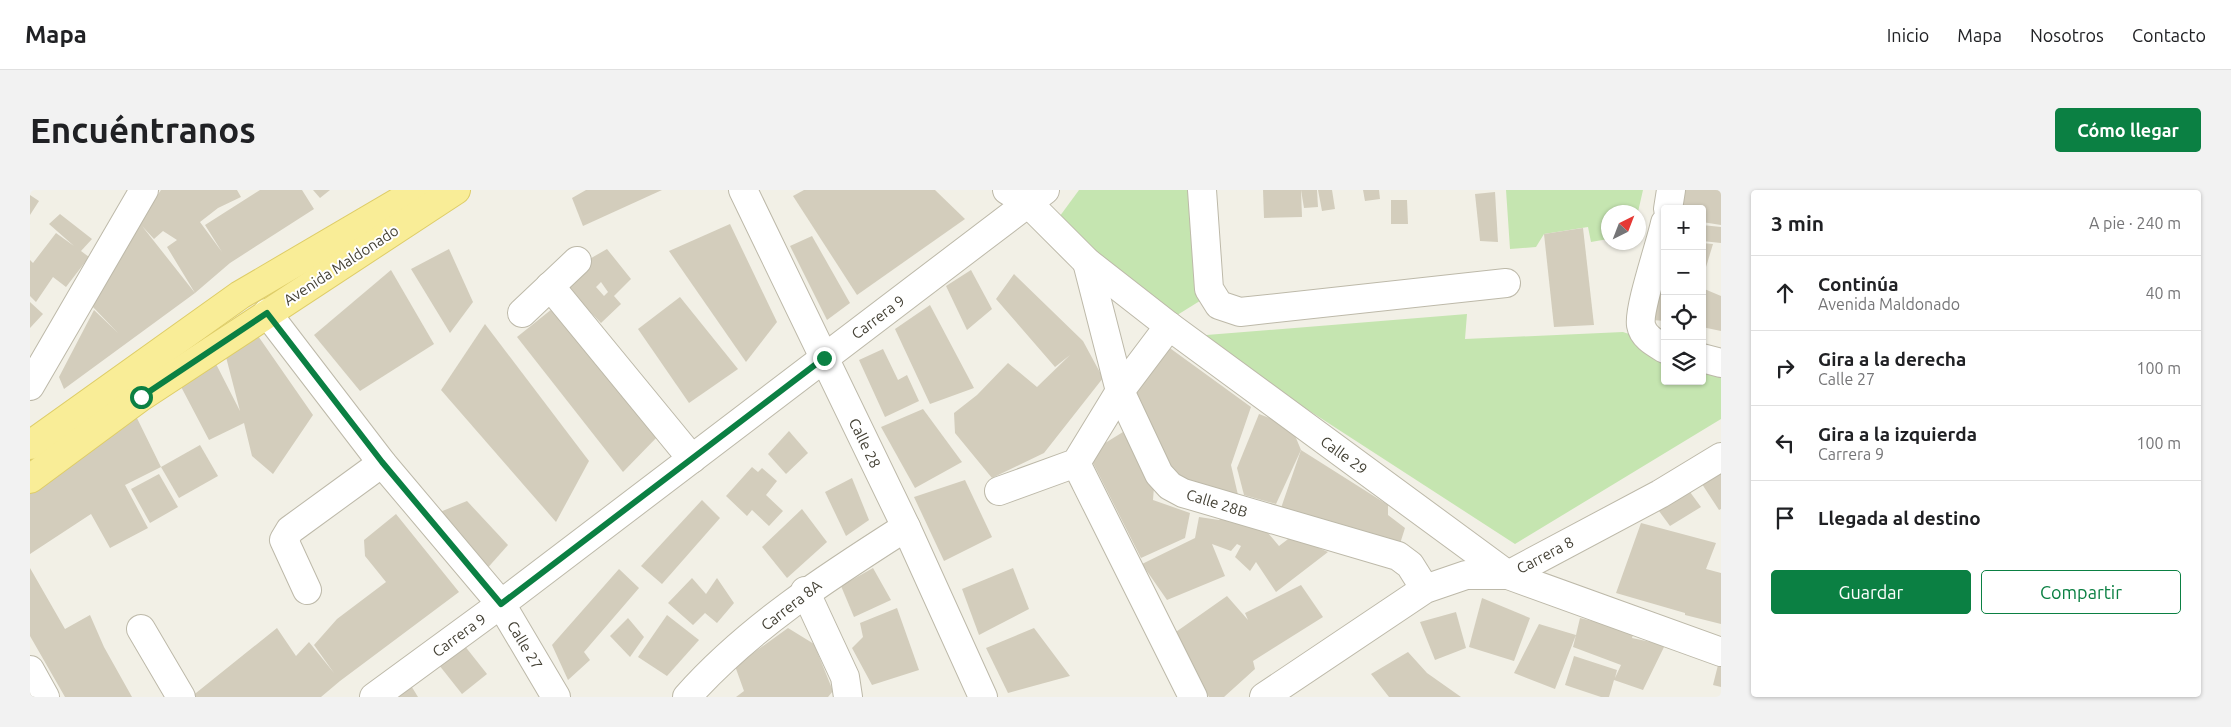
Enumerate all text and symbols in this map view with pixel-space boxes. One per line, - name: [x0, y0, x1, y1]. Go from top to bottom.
- text: Mapa: [25, 21, 87, 48]
- text: Inicio: [1887, 25, 1929, 45]
- text: Mapa: [1957, 25, 2002, 45]
- text: Nosotros: [2030, 25, 2104, 45]
- text: Contacto: [2132, 25, 2206, 45]
- button: Cómo llegar: [2055, 108, 2201, 152]
- text: Encuéntranos: [30, 110, 256, 150]
- north arrow: [1601, 205, 1646, 250]
- map controls: [1661, 205, 1706, 385]
- button: +: [1661, 205, 1706, 250]
- text: 3 min: [1771, 211, 1824, 235]
- text: A pie · 240 m: [2089, 214, 2181, 232]
- street label: Avenida Maldonado: [280, 222, 402, 308]
- button: −: [1661, 250, 1706, 295]
- text: Continúa: [1818, 273, 1899, 295]
- icon: ahead: [1771, 279, 1799, 307]
- text: 40 m: [2145, 284, 2181, 302]
- street label: Carrera 9: [848, 292, 908, 342]
- button: locate: [1661, 295, 1706, 340]
- text: Avenida Maldonado: [1818, 295, 1960, 313]
- button: layers: [1661, 340, 1706, 385]
- route end: [813, 347, 836, 370]
- text: Gira a la derecha: [1818, 348, 1966, 370]
- icon: right: [1771, 354, 1799, 382]
- text: 100 m: [2136, 359, 2181, 377]
- text: Calle 27: [1818, 370, 1875, 388]
- route start: [130, 386, 153, 409]
- street label: Calle 28: [846, 415, 884, 471]
- text: Gira a la izquierda: [1818, 423, 1977, 445]
- icon: left: [1771, 429, 1799, 457]
- street label: Calle 29: [1317, 432, 1371, 478]
- text: 100 m: [2136, 434, 2181, 452]
- text: Carrera 9: [1818, 445, 1884, 463]
- street label: Calle 28B: [1184, 486, 1250, 520]
- icon: arrive: [1771, 504, 1799, 532]
- text: Llegada al destino: [1818, 507, 1981, 529]
- street label: Carrera 8: [1514, 533, 1576, 577]
- button: Guardar: [1771, 570, 1971, 614]
- button: Compartir: [1981, 570, 2181, 614]
- street label: Carrera 8A: [758, 576, 825, 634]
- street label: Carrera 9: [429, 610, 489, 660]
- street label: Calle 27: [504, 618, 546, 672]

